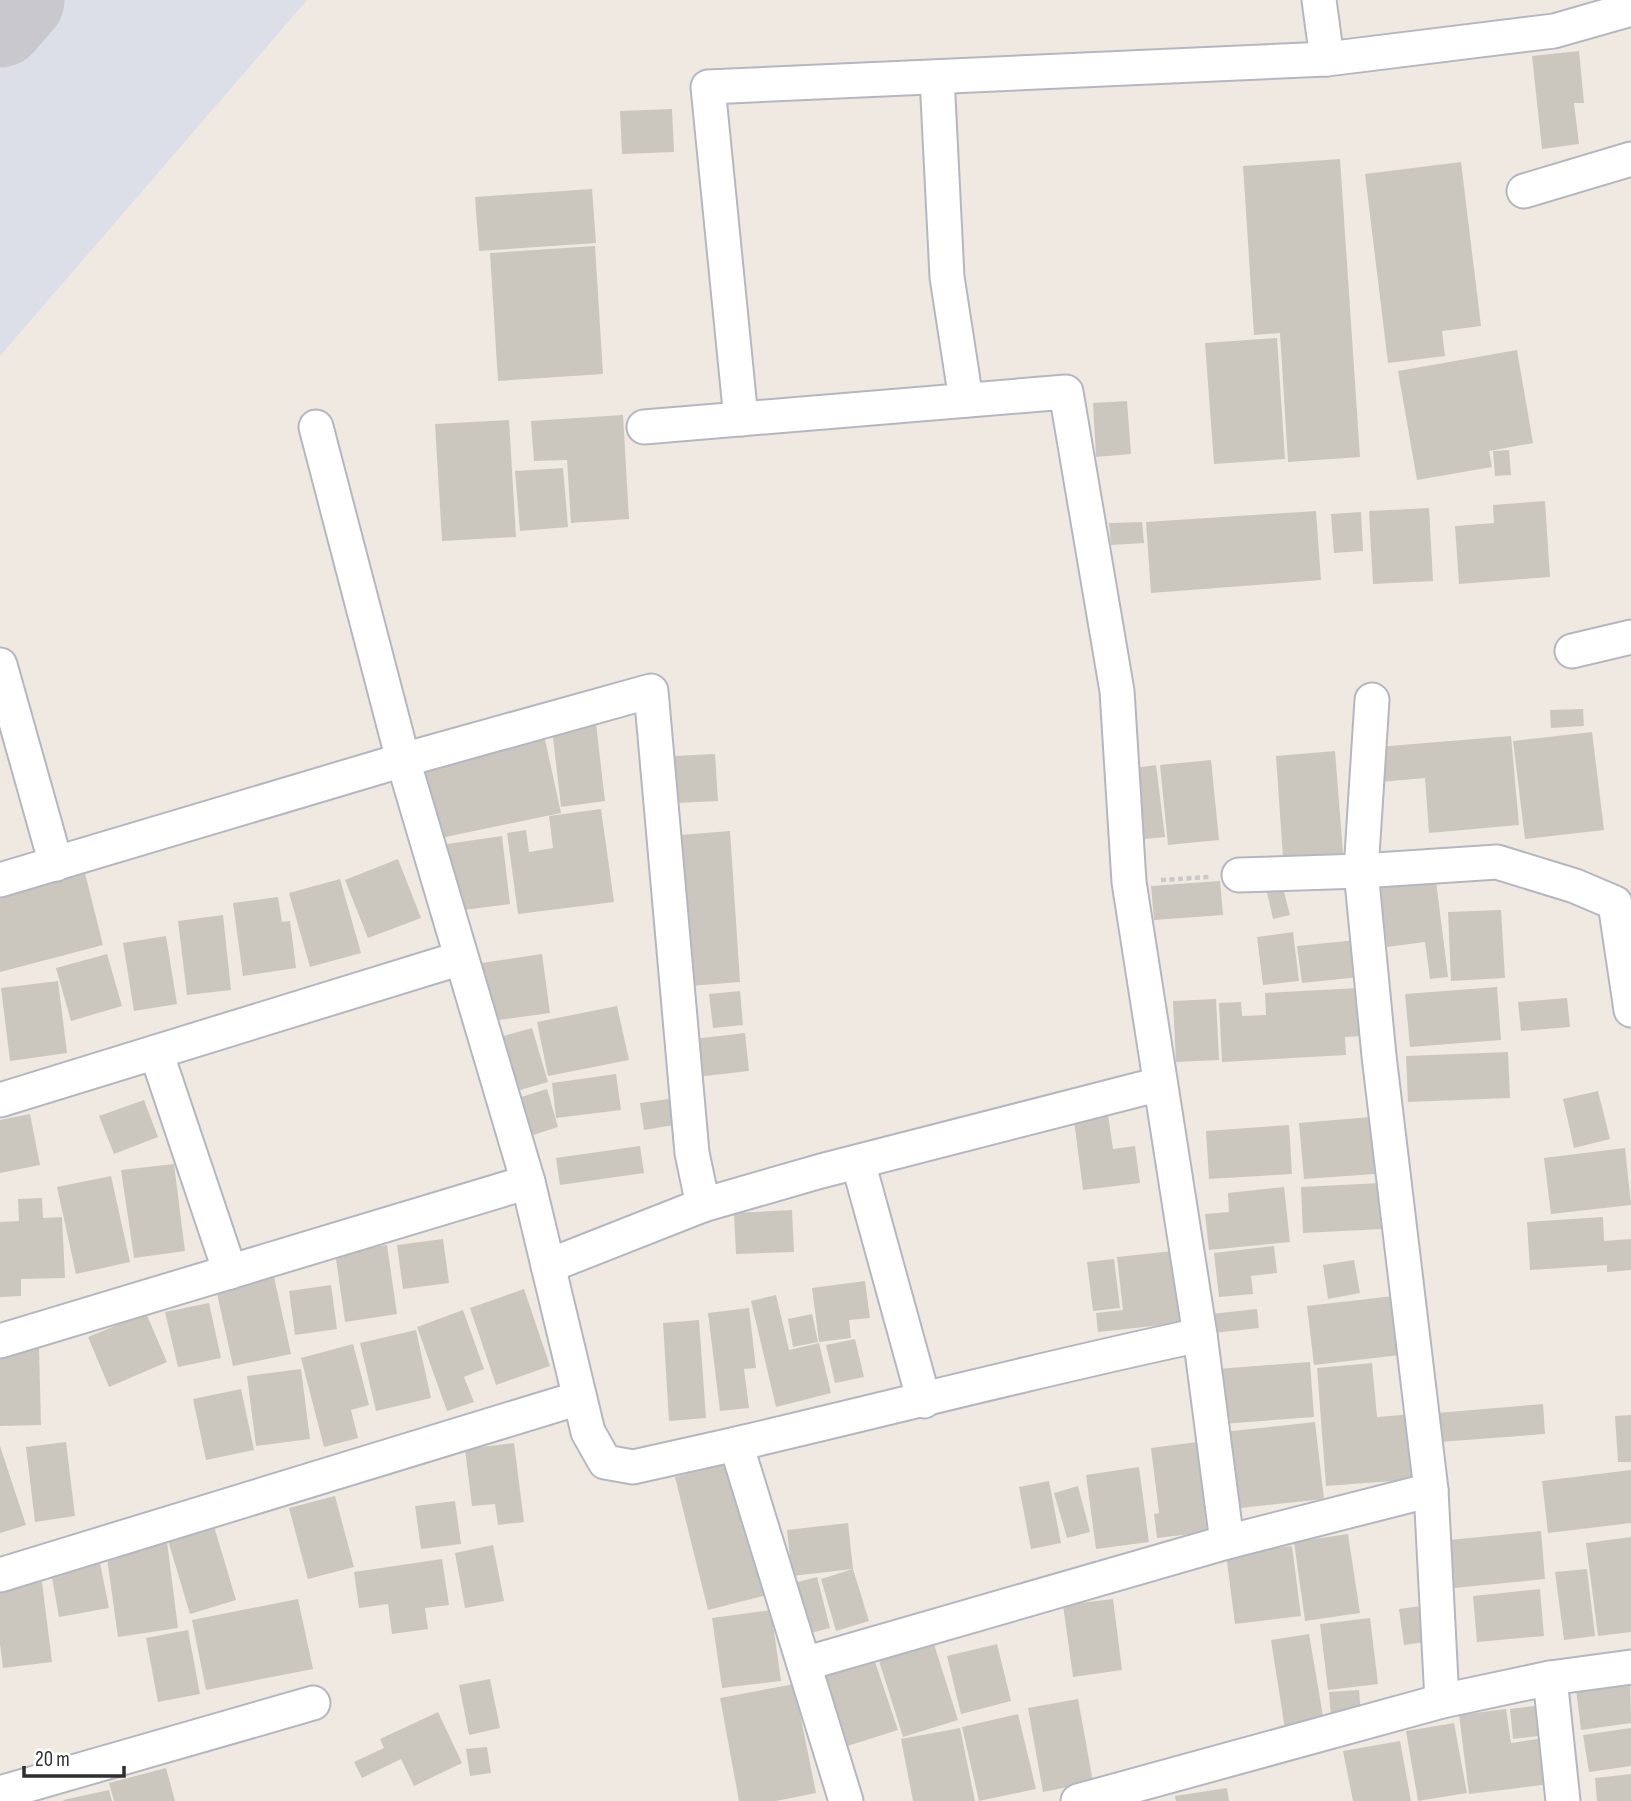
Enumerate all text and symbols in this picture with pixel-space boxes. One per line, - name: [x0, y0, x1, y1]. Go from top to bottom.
- scale bar: [24, 1734, 124, 1778]
- text: 20 m: [35, 1747, 70, 1772]

